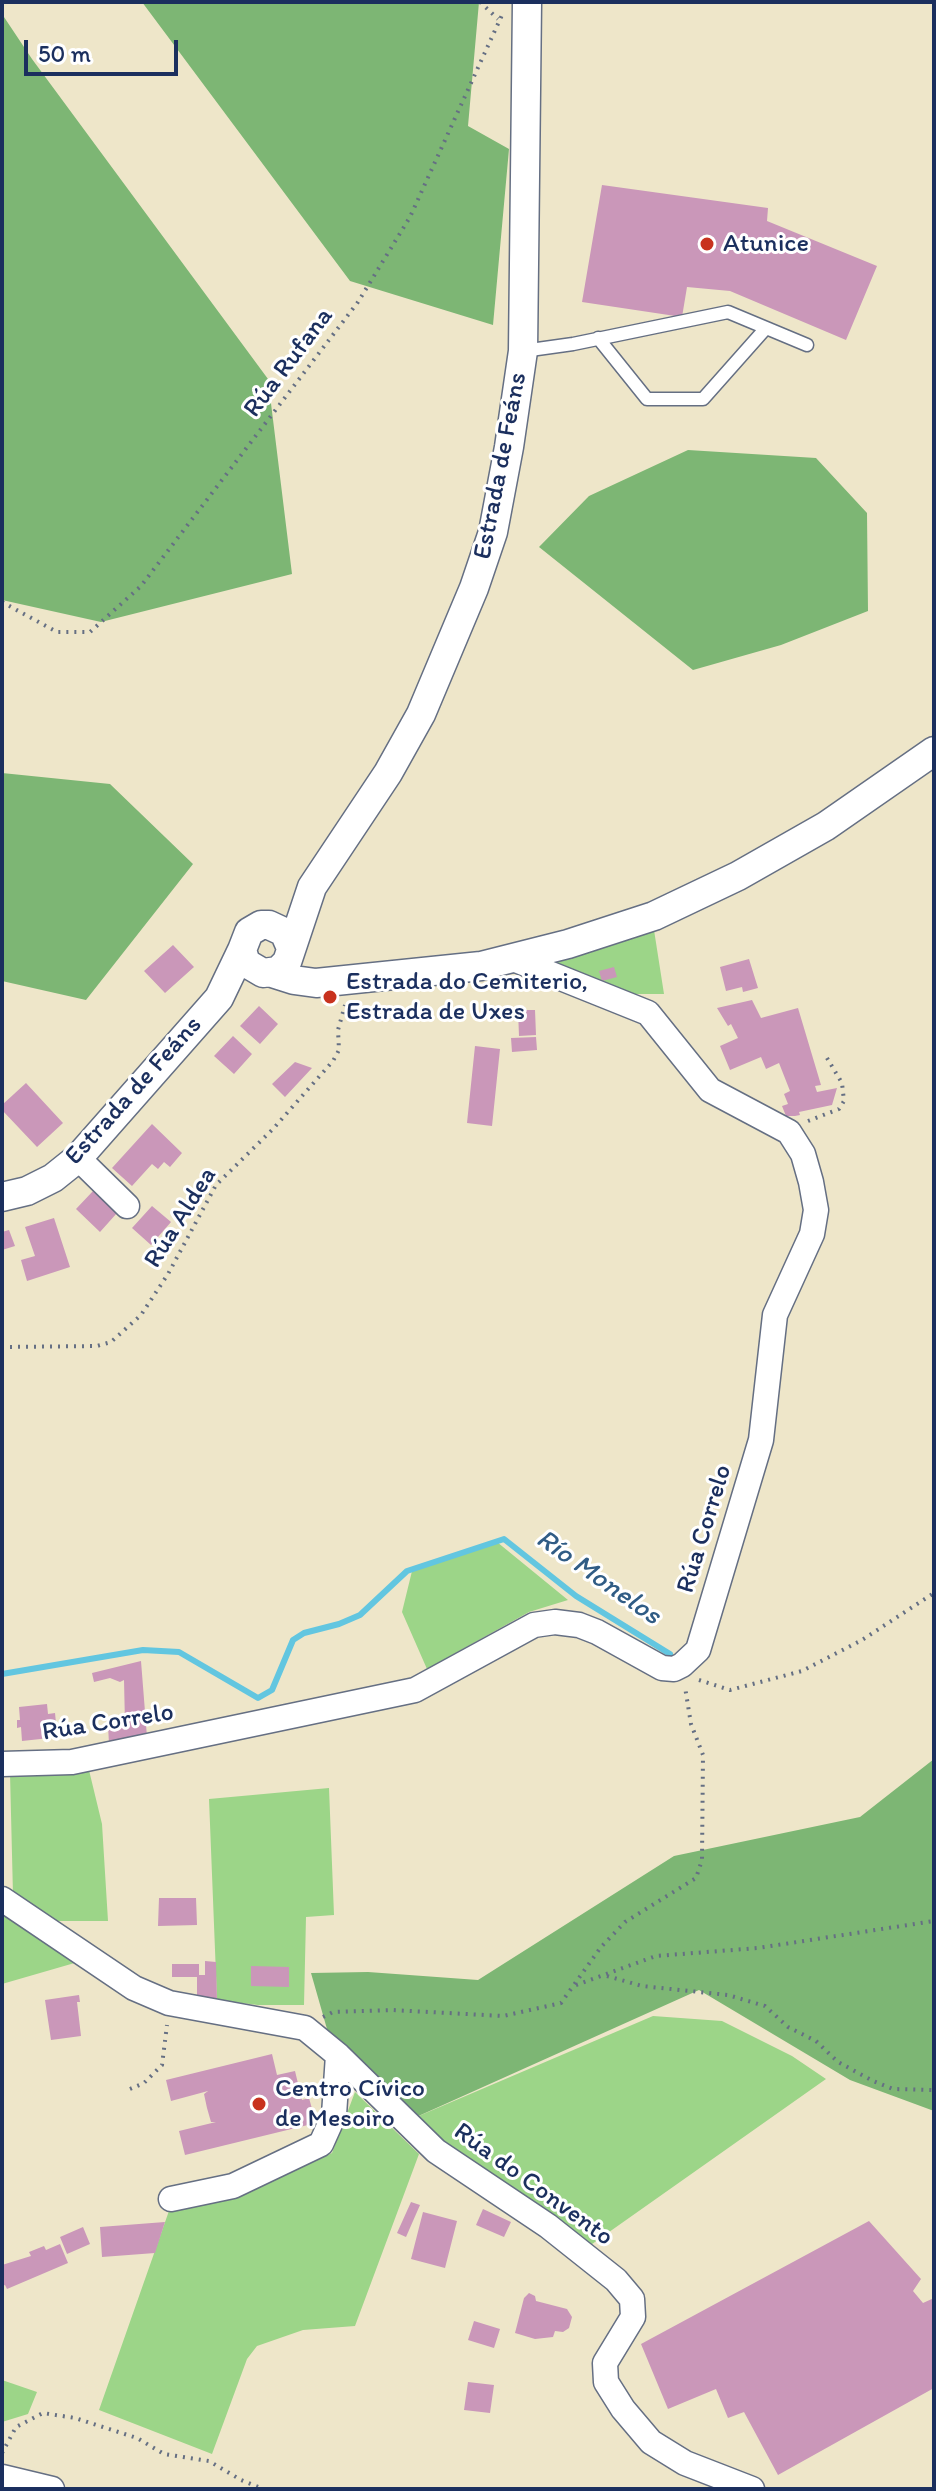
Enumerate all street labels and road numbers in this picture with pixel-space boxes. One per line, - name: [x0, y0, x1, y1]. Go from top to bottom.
- street label: Rúa Rufana: [238, 302, 340, 424]
- street label: Estrada de Feáns: [468, 370, 534, 562]
- street label: Estrada de Feáns: [59, 1010, 209, 1172]
- street label: Rúa Aldea: [138, 1162, 224, 1274]
- street label: Rúa Correlo: [671, 1461, 739, 1597]
- street label: Rúa Correlo: [40, 1697, 176, 1749]
- street label: Rúa do Convento: [447, 2117, 619, 2253]

